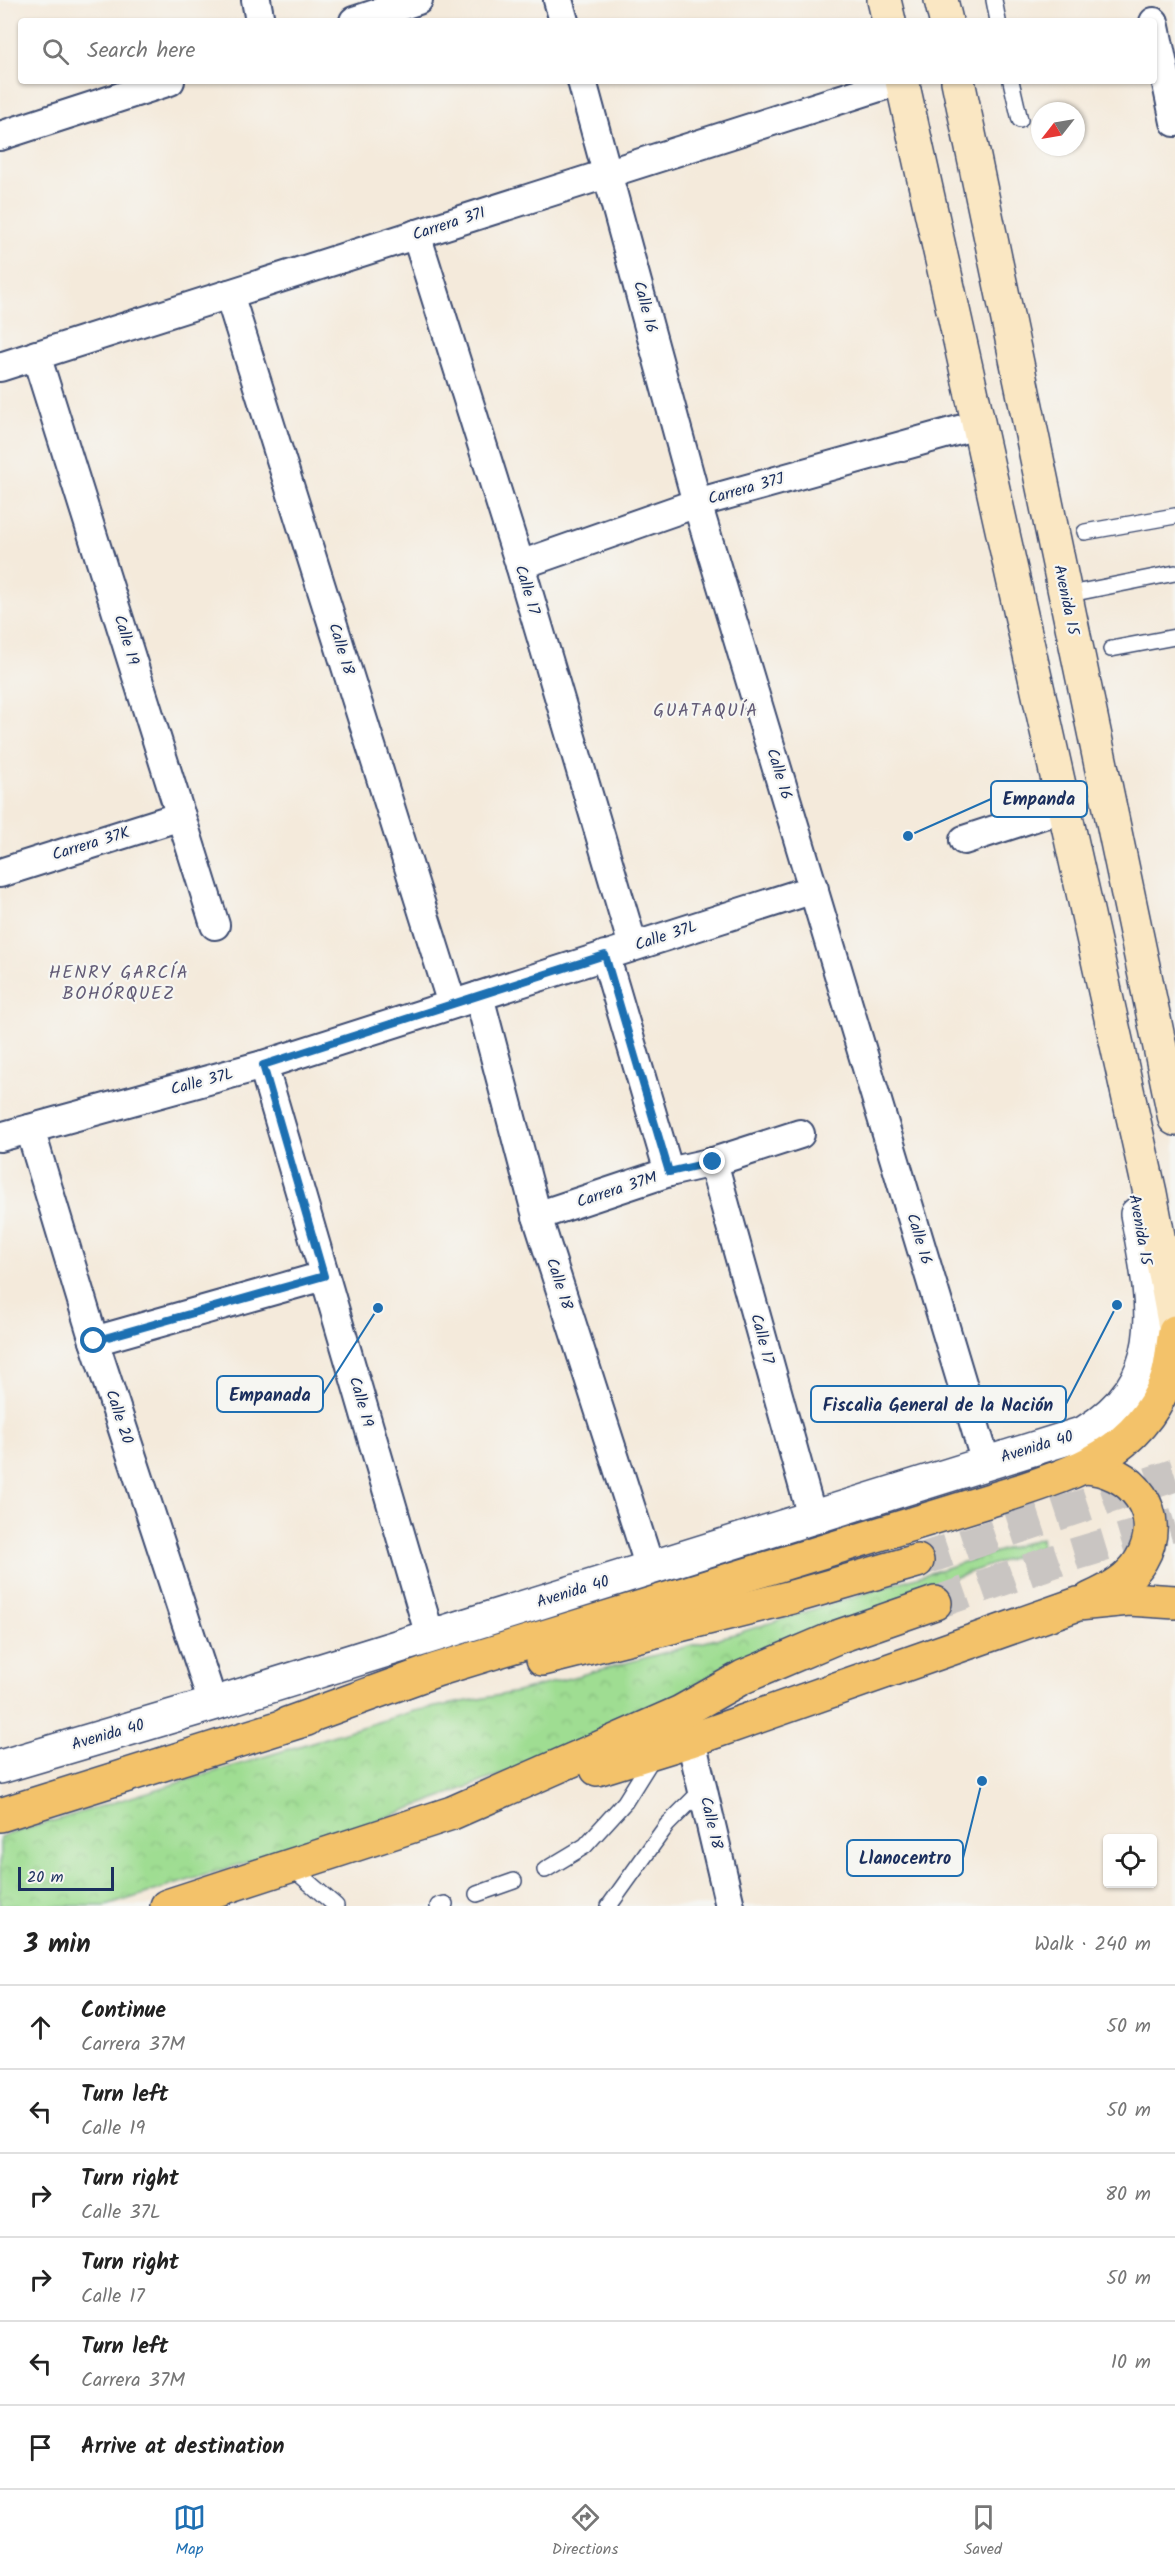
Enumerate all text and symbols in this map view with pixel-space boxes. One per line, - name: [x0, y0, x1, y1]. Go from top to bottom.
- search box: [18, 18, 1157, 84]
- text: Search here: [87, 34, 195, 69]
- icon: search: [39, 35, 72, 68]
- north arrow: [1031, 102, 1085, 156]
- street label: Carrera 37I: [409, 200, 489, 248]
- street label: Calle 16: [626, 278, 664, 336]
- street label: Carrera 37J: [705, 466, 787, 512]
- street label: Calle 17: [508, 562, 547, 619]
- street label: Avenida 15: [1046, 562, 1086, 639]
- street label: Calle 19: [107, 612, 146, 668]
- street label: Calle 18: [321, 620, 361, 678]
- district label: GUATAQUÍA: [653, 697, 759, 726]
- street label: Calle 16: [759, 745, 799, 803]
- callout: Empanda: [991, 781, 1087, 817]
- text: Empanda: [1003, 786, 1075, 815]
- street label: Carrera 37K: [49, 820, 133, 868]
- street label: Calle 37L: [632, 914, 700, 958]
- district label: HENRY GARCÍA BOHÓRQUEZ: [49, 959, 189, 1009]
- street label: Calle 37L: [168, 1062, 236, 1102]
- route end: [699, 1148, 725, 1174]
- street label: Carrera 37M: [574, 1165, 661, 1215]
- street label: Avenida 15: [1121, 1193, 1159, 1269]
- street label: Calle 16: [899, 1210, 939, 1268]
- street label: Calle 18: [539, 1255, 579, 1314]
- street label: Calle 17: [743, 1311, 781, 1367]
- route start: [80, 1327, 106, 1353]
- street label: Calle 19: [342, 1374, 380, 1430]
- callout: Empanada: [217, 1376, 323, 1412]
- text: Empanada: [229, 1382, 311, 1411]
- callout: Fiscalia General de la Nación: [811, 1386, 1066, 1422]
- street label: Calle 20: [98, 1387, 140, 1447]
- text: Fiscalia General de la Nación: [823, 1392, 1053, 1421]
- street label: Avenida 40: [998, 1424, 1076, 1470]
- street label: Avenida 40: [534, 1569, 612, 1615]
- street label: Avenida 40: [69, 1713, 147, 1757]
- street label: Calle 18: [693, 1794, 729, 1852]
- map controls: [1103, 1834, 1157, 1888]
- button: locate: [1103, 1834, 1157, 1888]
- callout: Llanocentro: [847, 1840, 963, 1876]
- text: Llanocentro: [859, 1845, 951, 1874]
- scale bar: [18, 1864, 114, 1892]
- text: 20 m: [27, 1865, 63, 1890]
- text: 3 min: [24, 1924, 91, 1966]
- text: Walk · 240 m: [1034, 1929, 1151, 1961]
- text: Continue: [81, 1994, 166, 2029]
- icon: ahead: [24, 2011, 57, 2044]
- text: 50 m: [1106, 2011, 1151, 2043]
- text: Carrera 37M: [81, 2029, 185, 2061]
- text: Turn left: [81, 2078, 168, 2113]
- icon: left: [24, 2095, 57, 2128]
- text: 50 m: [1106, 2095, 1151, 2127]
- text: Calle 19: [81, 2113, 145, 2145]
- text: Turn right: [81, 2162, 179, 2197]
- icon: right: [24, 2179, 57, 2212]
- text: 80 m: [1105, 2179, 1151, 2211]
- text: Calle 37L: [81, 2197, 161, 2229]
- text: Turn right: [81, 2246, 179, 2281]
- icon: right: [24, 2263, 57, 2296]
- text: 50 m: [1106, 2263, 1151, 2295]
- text: Calle 17: [81, 2281, 145, 2313]
- text: Turn left: [81, 2330, 168, 2365]
- icon: left: [24, 2347, 57, 2380]
- text: 10 m: [1111, 2347, 1151, 2379]
- text: Carrera 37M: [81, 2365, 185, 2397]
- text: Arrive at destination: [81, 2430, 284, 2465]
- icon: arrive: [24, 2431, 57, 2464]
- tab: Map: [173, 2501, 206, 2562]
- tab: Directions: [552, 2501, 618, 2562]
- tab: Saved: [964, 2501, 1002, 2562]

